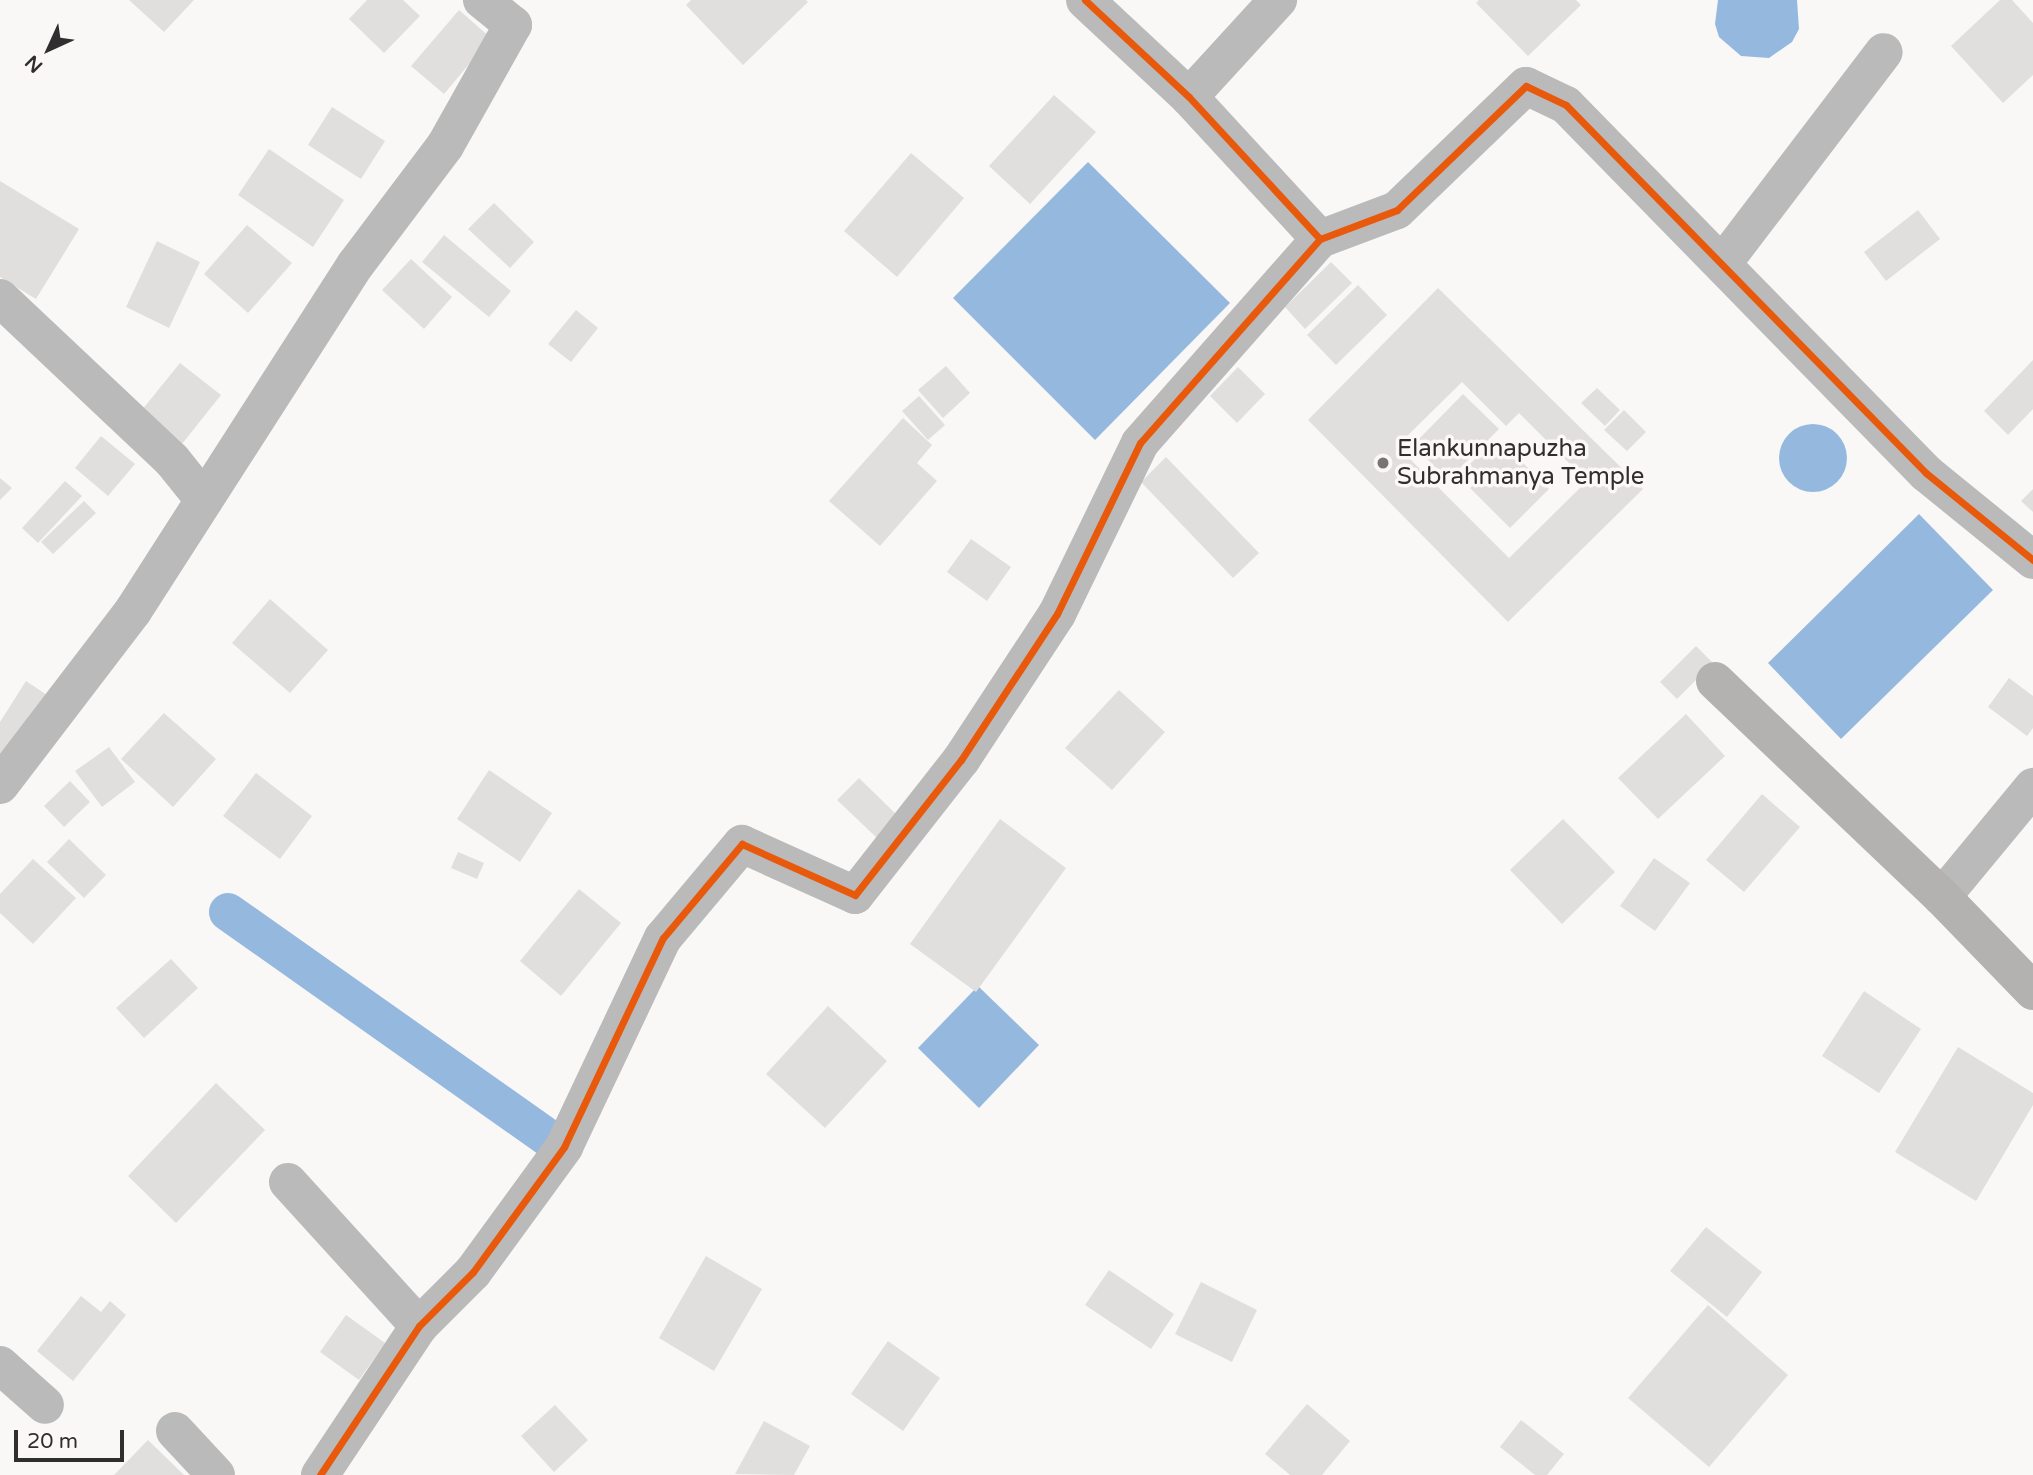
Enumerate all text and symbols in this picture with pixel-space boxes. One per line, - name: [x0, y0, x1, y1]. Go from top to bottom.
- north arrow: [14, 14, 84, 84]
- text: N: [21, 51, 47, 77]
- place label: Elankunnapuzha Subrahmanya Temple: [1397, 435, 1644, 491]
- marker: Elankunnapuzha Subrahmanya Temple: [1375, 455, 1391, 471]
- scale bar: [18, 1416, 128, 1460]
- text: 20 m: [27, 1429, 78, 1454]

